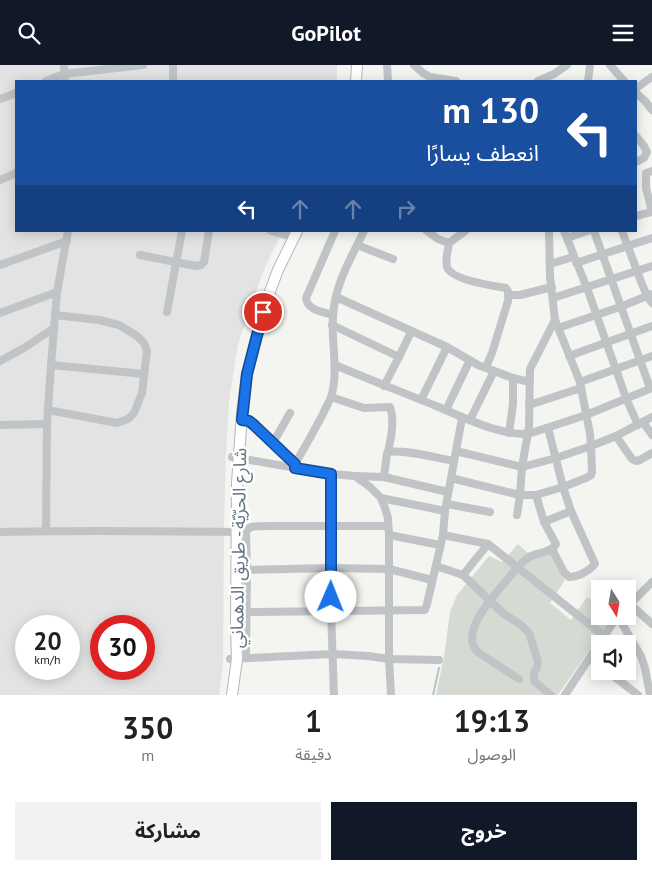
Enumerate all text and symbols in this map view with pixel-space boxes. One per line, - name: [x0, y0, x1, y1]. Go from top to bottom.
- icon: search: [15, 19, 43, 47]
- text: GoPilot: [291, 19, 361, 47]
- icon: menu: [609, 19, 637, 47]
- text: 130 m: [442, 87, 539, 133]
- icon: left: [557, 100, 622, 165]
- text: انعطف يسارًا: [426, 139, 539, 167]
- icon: left: [233, 195, 261, 223]
- icon: ahead: [286, 195, 314, 223]
- icon: ahead: [339, 195, 367, 223]
- icon: right: [392, 195, 420, 223]
- pin: [242, 291, 284, 333]
- icon: arrive: [249, 298, 277, 326]
- street label: شارع الحرّيّة - طريق الدهماني: [225, 448, 254, 648]
- position arrow: [304, 570, 356, 622]
- north arrow: [591, 580, 636, 625]
- map controls: [591, 580, 636, 680]
- speed limit sign: 30: [90, 615, 155, 680]
- text: 20: [33, 625, 62, 657]
- button: sound: [591, 635, 636, 680]
- text: km/h: [34, 652, 61, 667]
- text: 1: [305, 701, 322, 740]
- text: 19:13: [454, 701, 530, 740]
- text: 350: [122, 708, 173, 747]
- text: دقيقة: [295, 744, 332, 764]
- text: الوصول: [468, 744, 516, 764]
- text: m: [141, 745, 154, 765]
- button: مشاركة: [15, 802, 321, 860]
- button: خروج: [331, 802, 637, 860]

